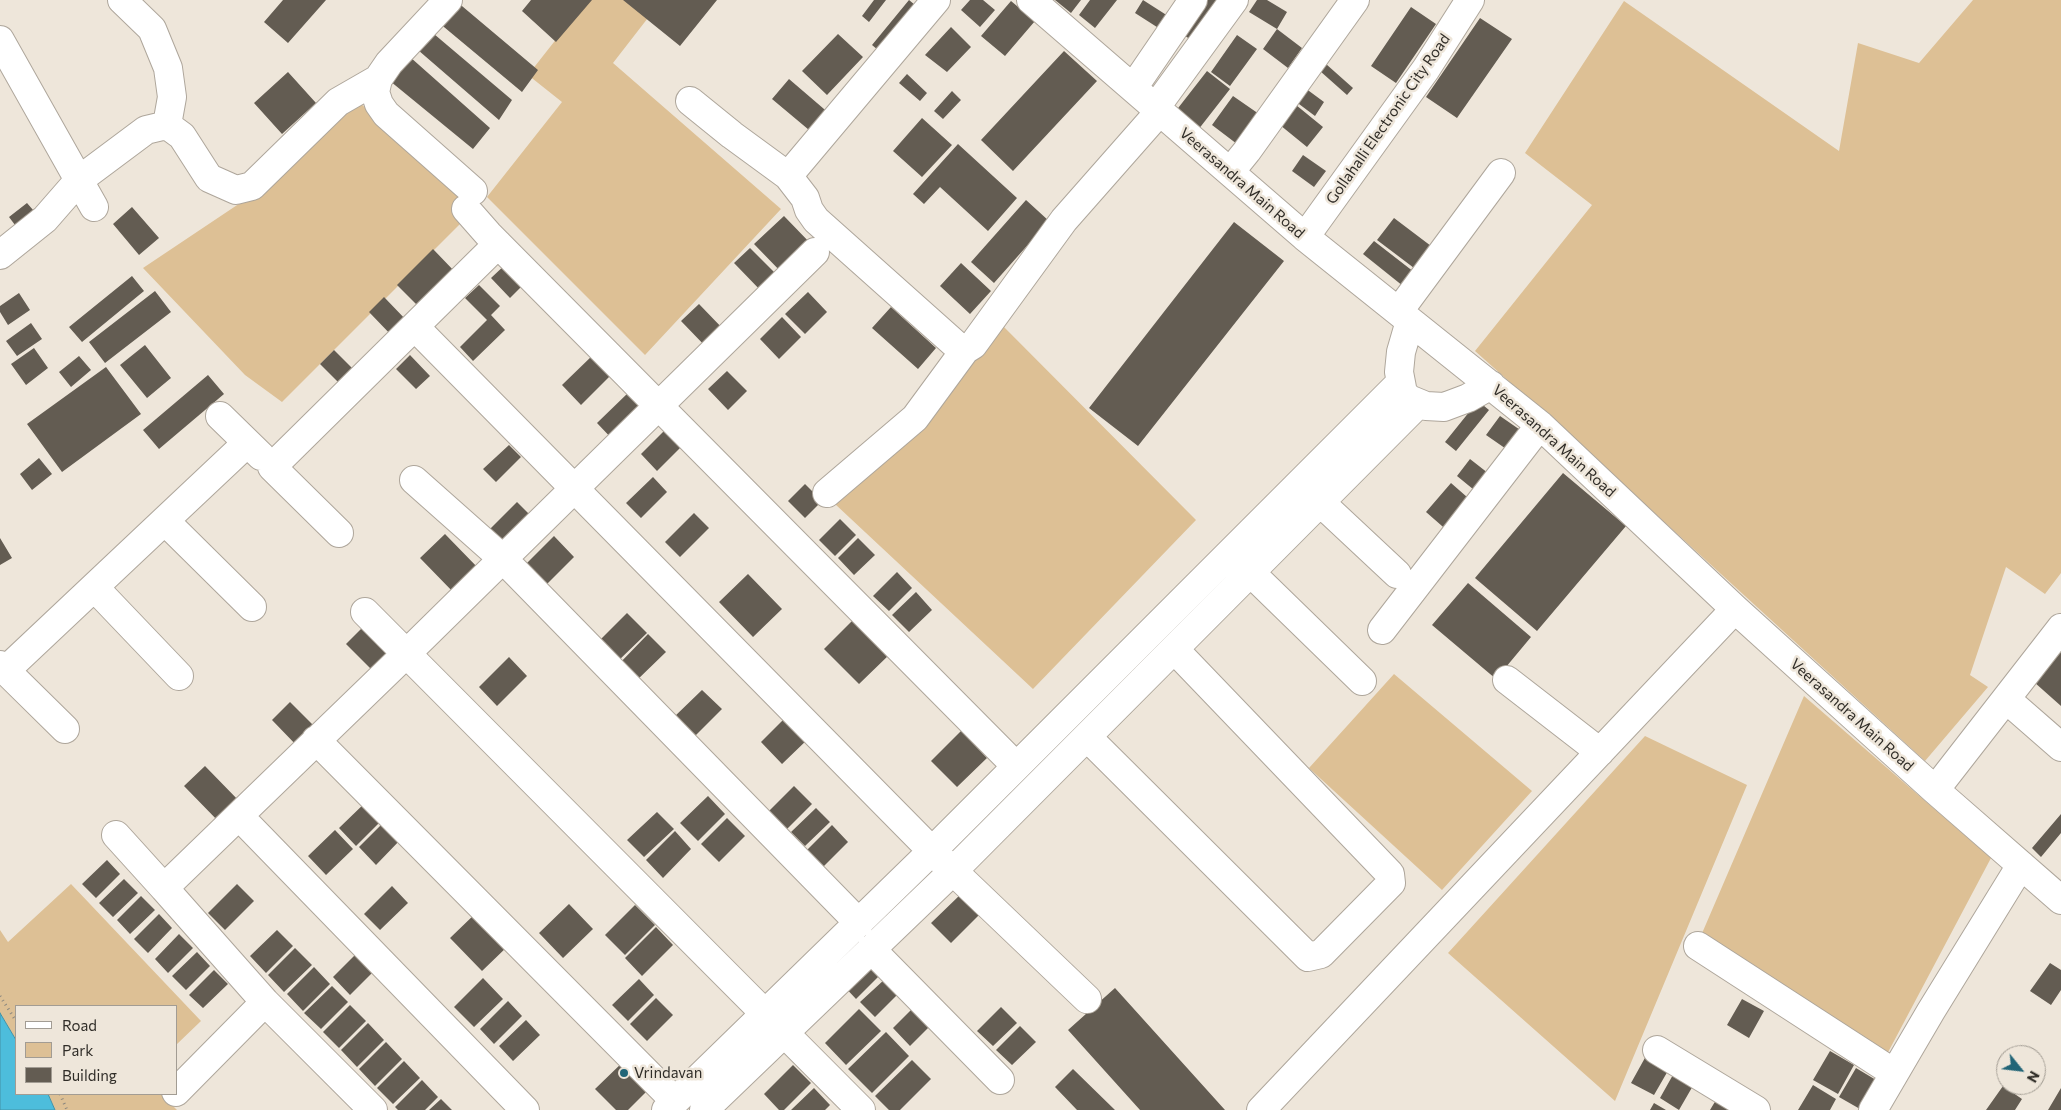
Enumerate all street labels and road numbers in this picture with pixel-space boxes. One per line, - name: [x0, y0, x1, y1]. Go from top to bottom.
- street label: Gollahalli Electronic City Road: [1322, 30, 1454, 208]
- street label: Veerasandra Main Road: [1176, 124, 1308, 242]
- street label: Veerasandra Main Road: [1489, 381, 1619, 501]
- street label: Veerasandra Main Road: [1787, 655, 1917, 775]

